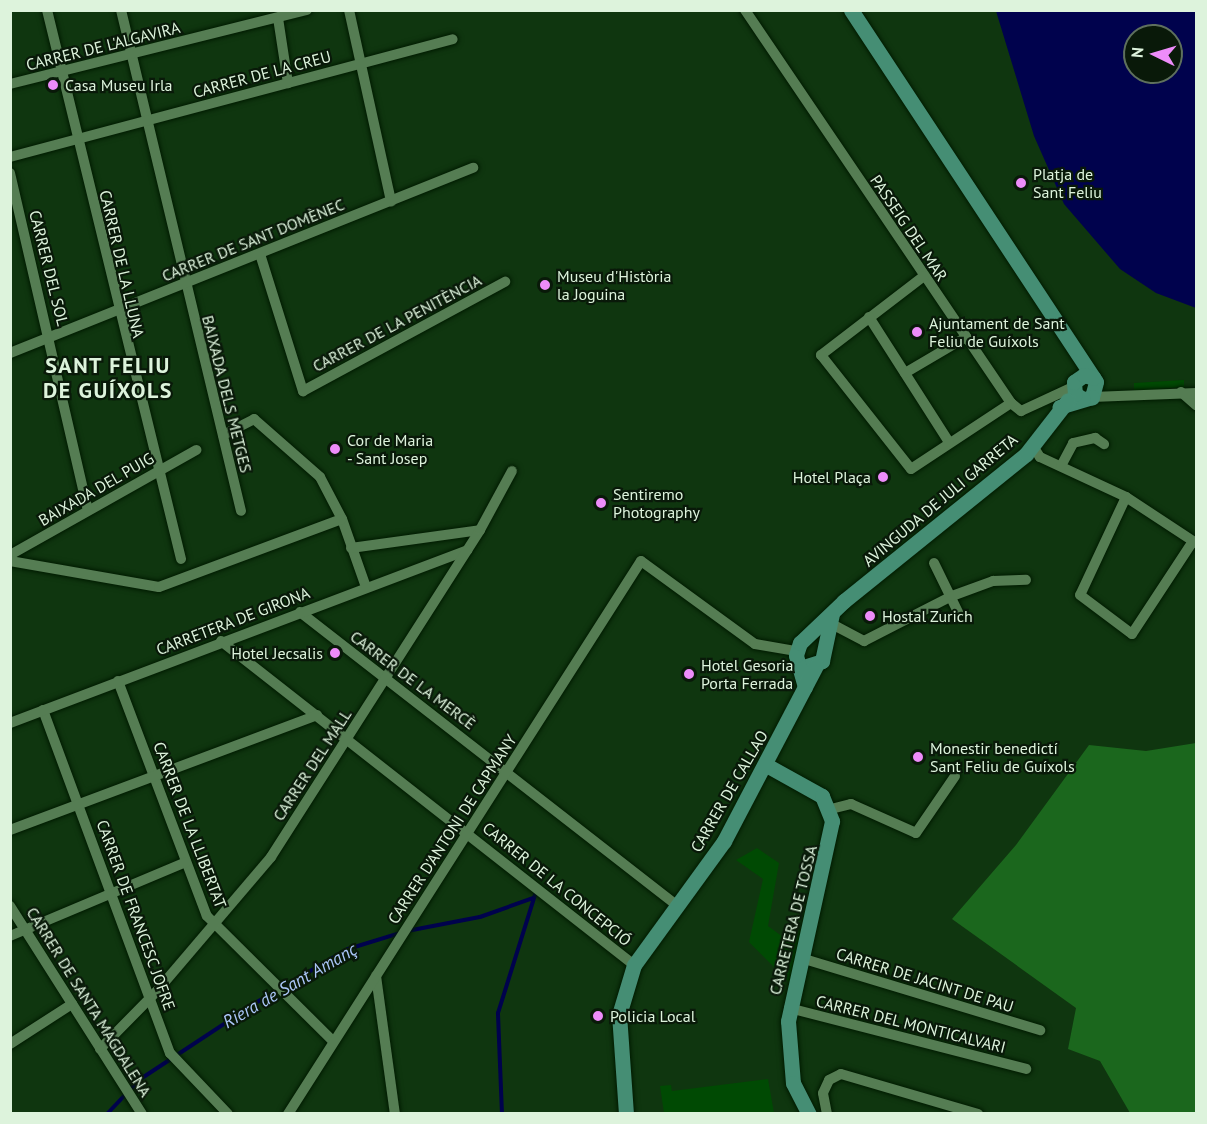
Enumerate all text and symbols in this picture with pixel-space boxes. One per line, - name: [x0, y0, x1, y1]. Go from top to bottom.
- street label: CARRER DE L'ALGAVIRA: [24, 18, 182, 74]
- north arrow: [1123, 24, 1183, 84]
- street label: CARRER DE LA CREU: [191, 46, 333, 102]
- text: N: [1127, 47, 1147, 59]
- place label: Casa Museu Irla: [65, 75, 172, 95]
- marker: Casa Museu Irla: [46, 78, 60, 92]
- place label: Platja de Sant Feliu: [1033, 164, 1102, 202]
- street label: PASSEIG DEL MAR: [866, 171, 952, 285]
- marker: Platja de Sant Feliu: [1014, 176, 1028, 190]
- street label: CARRER DE LA LLUNA: [96, 188, 148, 340]
- street label: CARRER DE SANT DOMÈNEC: [159, 194, 347, 286]
- street label: CARRER DEL SOL: [25, 208, 73, 328]
- place label: Museu d'Història la Joguina: [557, 266, 671, 304]
- street label: CARRER DE LA PENITÈNCIA: [309, 270, 485, 376]
- marker: Museu d'Història la Joguina: [538, 278, 552, 292]
- street label: BAIXADA DELS METGES: [198, 313, 256, 475]
- place label: Ajuntament de Sant Feliu de Guíxols: [929, 313, 1065, 351]
- marker: Ajuntament de Sant Feliu de Guíxols: [910, 325, 924, 339]
- district label: SANT FELIU DE GUÍXOLS: [43, 352, 173, 404]
- street label: AVINGUDA DE JULI GARRETA: [859, 429, 1021, 571]
- place label: Cor de Maria - Sant Josep: [347, 430, 433, 468]
- marker: Cor de Maria - Sant Josep: [328, 442, 342, 456]
- street label: BAIXADA DEL PUIG: [34, 448, 158, 530]
- place label: Hotel Plaça: [793, 467, 871, 487]
- marker: Hotel Plaça: [876, 470, 890, 484]
- place label: Sentiremo Photography: [613, 484, 700, 522]
- marker: Sentiremo Photography: [594, 496, 608, 510]
- street label: CARRETERA DE GIRONA: [153, 583, 313, 659]
- place label: Hostal Zurich: [882, 606, 973, 626]
- marker: Hostal Zurich: [863, 609, 877, 623]
- street label: CARRER DE LA MERCÈ: [346, 626, 480, 734]
- place label: Hotel Jecsalis: [231, 643, 323, 663]
- marker: Hotel Jecsalis: [328, 646, 342, 660]
- place label: Hotel Gesoria Porta Ferrada: [701, 655, 794, 693]
- marker: Hotel Gesoria Porta Ferrada: [682, 667, 696, 681]
- street label: CARRER DEL MALL: [269, 705, 355, 825]
- street label: CARRER DE CALLAO: [686, 727, 772, 855]
- street label: CARRER D'ANTONI DE CAPMANY: [384, 731, 520, 927]
- place label: Monestir benedictí Sant Feliu de Guíxols: [930, 738, 1075, 776]
- street label: CARRER DE LA LLIBERTAT: [149, 739, 231, 911]
- marker: Monestir benedictí Sant Feliu de Guíxols: [911, 750, 925, 764]
- street label: CARRER DE FRANCESC JOFRE: [92, 817, 180, 1013]
- street label: CARRER DE LA CONCEPCIÓ: [479, 818, 635, 950]
- street label: CARRETERA DE TOSSA: [765, 843, 821, 997]
- street label: CARRER DE SANTA MAGDALENA: [22, 903, 156, 1101]
- water label: Riera de Sant Amanç: [219, 939, 361, 1033]
- street label: CARRER DE JACINT DE PAU: [834, 944, 1016, 1016]
- street label: CARRER DEL MONTICALVARI: [814, 991, 1008, 1057]
- place label: Policia Local: [610, 1006, 695, 1026]
- marker: Policia Local: [591, 1009, 605, 1023]

